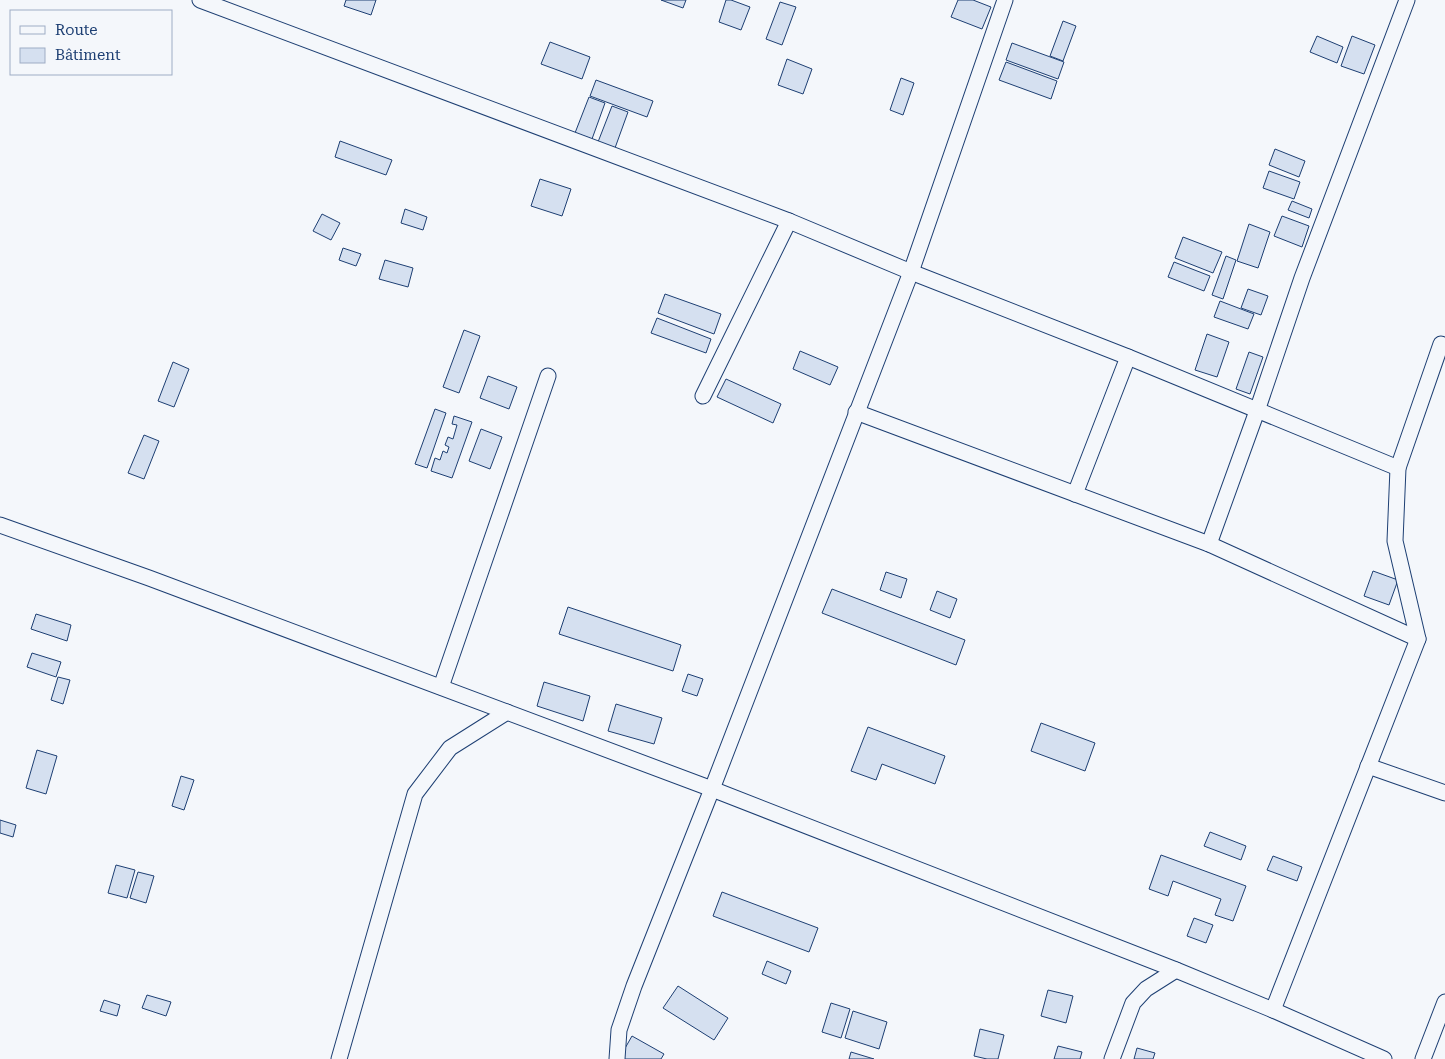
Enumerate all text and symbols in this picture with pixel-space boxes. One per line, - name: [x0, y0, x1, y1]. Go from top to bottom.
- legend: [10, 10, 172, 75]
- text: Route: [55, 21, 97, 39]
- text: Bâtiment: [55, 46, 121, 64]

